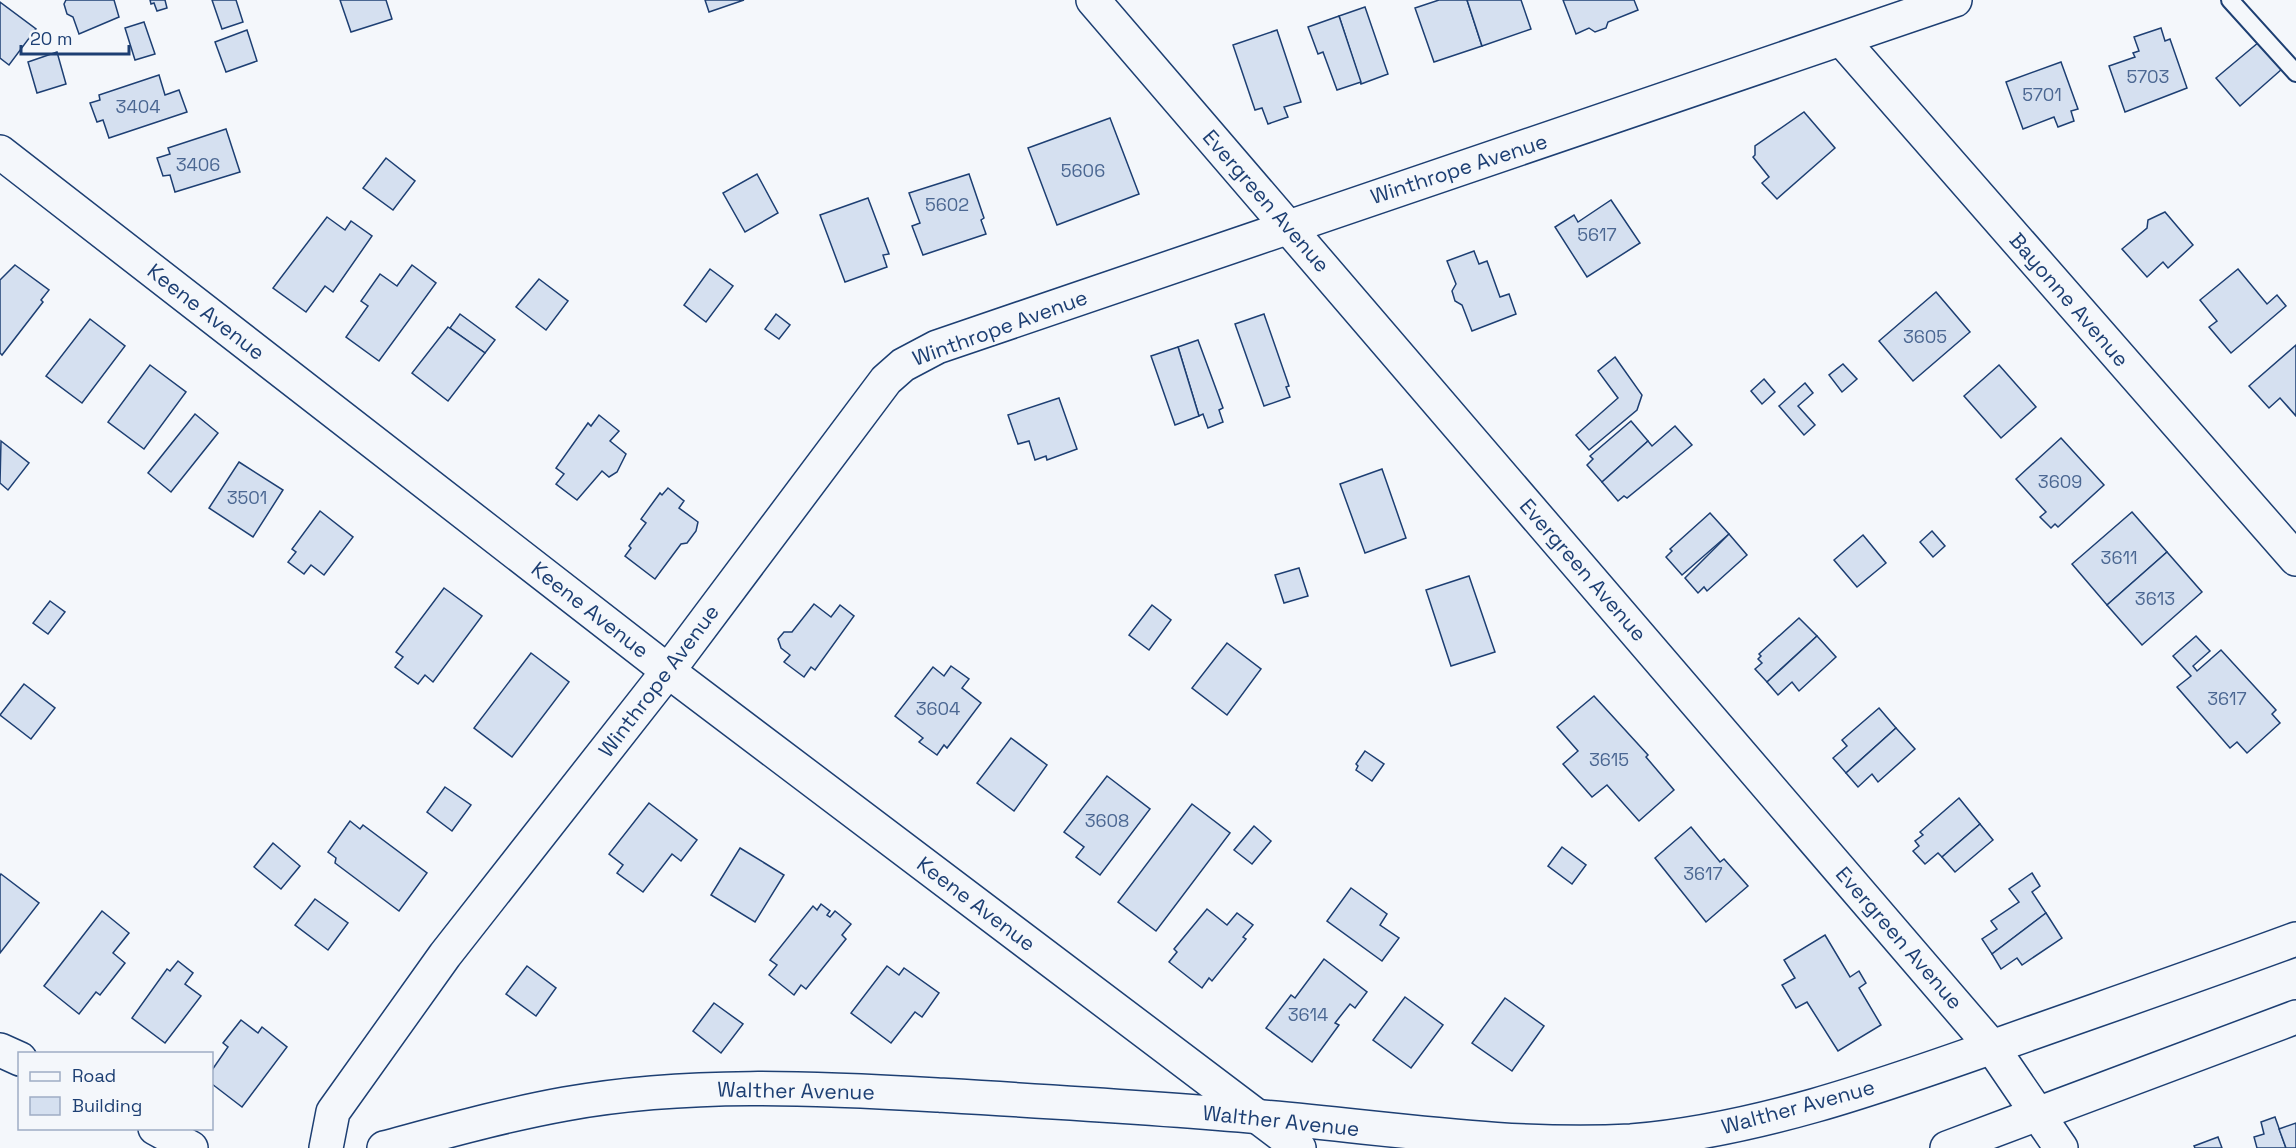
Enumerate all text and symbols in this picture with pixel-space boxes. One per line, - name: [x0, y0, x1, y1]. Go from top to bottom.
- scale bar: [21, 18, 129, 56]
- text: 20 m: [30, 27, 73, 50]
- house number: 5703: [2127, 65, 2170, 88]
- house number: 5701: [2022, 83, 2062, 106]
- house number: 3404: [116, 95, 160, 118]
- street label: Evergreen Avenue: [1197, 124, 1336, 278]
- street label: Winthrope Avenue: [1367, 127, 1551, 210]
- house number: 3406: [176, 153, 220, 176]
- house number: 5606: [1061, 159, 1105, 182]
- house number: 5602: [925, 193, 969, 216]
- house number: 5617: [1577, 223, 1617, 246]
- street label: Bayonne Avenue: [2004, 227, 2135, 372]
- street label: Keene Avenue: [142, 257, 271, 366]
- street label: Winthrope Avenue: [909, 283, 1091, 372]
- house number: 3605: [1903, 325, 1947, 348]
- house number: 3609: [2038, 470, 2082, 493]
- house number: 3501: [227, 486, 267, 509]
- street label: Evergreen Avenue: [1514, 493, 1653, 647]
- house number: 3611: [2101, 546, 2137, 569]
- street label: Keene Avenue: [526, 555, 655, 664]
- house number: 3613: [2135, 587, 2175, 610]
- street label: Winthrope Avenue: [592, 599, 725, 762]
- house number: 3617: [2207, 687, 2247, 710]
- house number: 3604: [916, 697, 960, 720]
- house number: 3615: [1589, 748, 1629, 771]
- house number: 3608: [1085, 809, 1129, 832]
- street label: Keene Avenue: [912, 850, 1041, 957]
- street label: Evergreen Avenue: [1830, 861, 1969, 1015]
- house number: 3617: [1683, 862, 1723, 885]
- house number: 3614: [1288, 1003, 1328, 1026]
- legend: [18, 1052, 213, 1130]
- text: Road: [72, 1064, 116, 1087]
- street label: Walther Avenue: [1718, 1073, 1877, 1140]
- street label: Walther Avenue: [717, 1076, 875, 1105]
- text: Building: [72, 1094, 142, 1117]
- street label: Walther Avenue: [1201, 1099, 1361, 1142]

